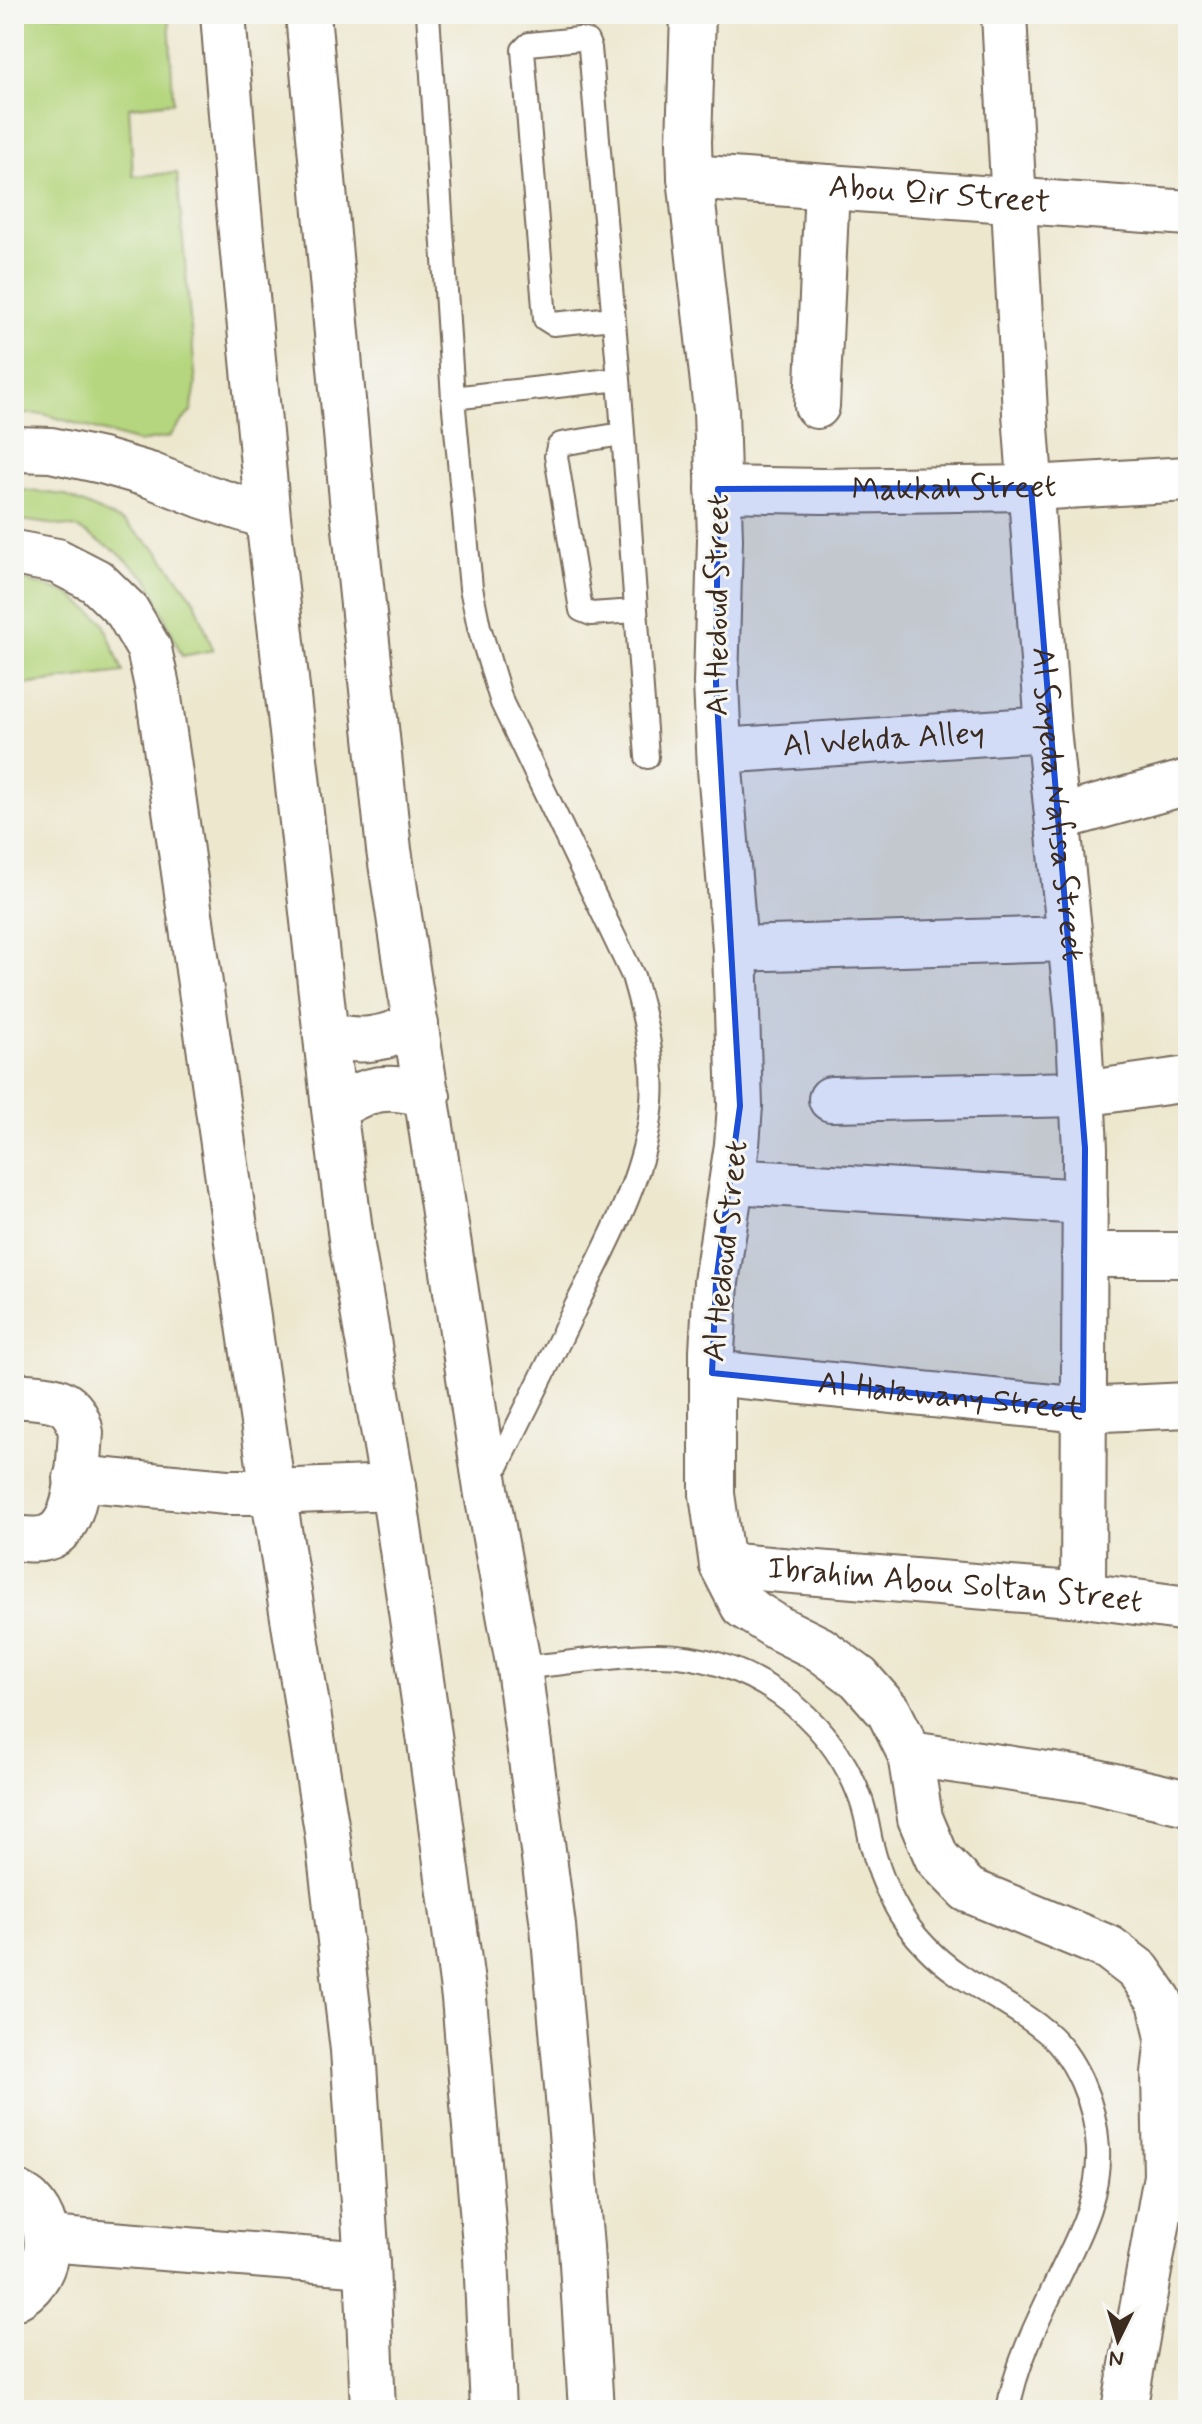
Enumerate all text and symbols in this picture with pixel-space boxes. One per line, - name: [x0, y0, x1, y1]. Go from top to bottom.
- street label: Abou Qir Street: [827, 166, 1052, 224]
- street label: Makkah Street: [851, 466, 1058, 512]
- street label: Al Hedoud Street: [697, 494, 739, 716]
- street label: Al Sayeda Nafisa Street: [1021, 645, 1093, 964]
- street label: Al Wehda Alley: [781, 712, 986, 768]
- street label: Al Hedoud Street: [693, 1138, 759, 1364]
- street label: Al Halawany Street: [816, 1363, 1086, 1431]
- street label: Ibrahim Abou Soltan Street: [766, 1548, 1145, 1624]
- north arrow: [1078, 2300, 1158, 2380]
- text: N: [1108, 2343, 1125, 2373]

